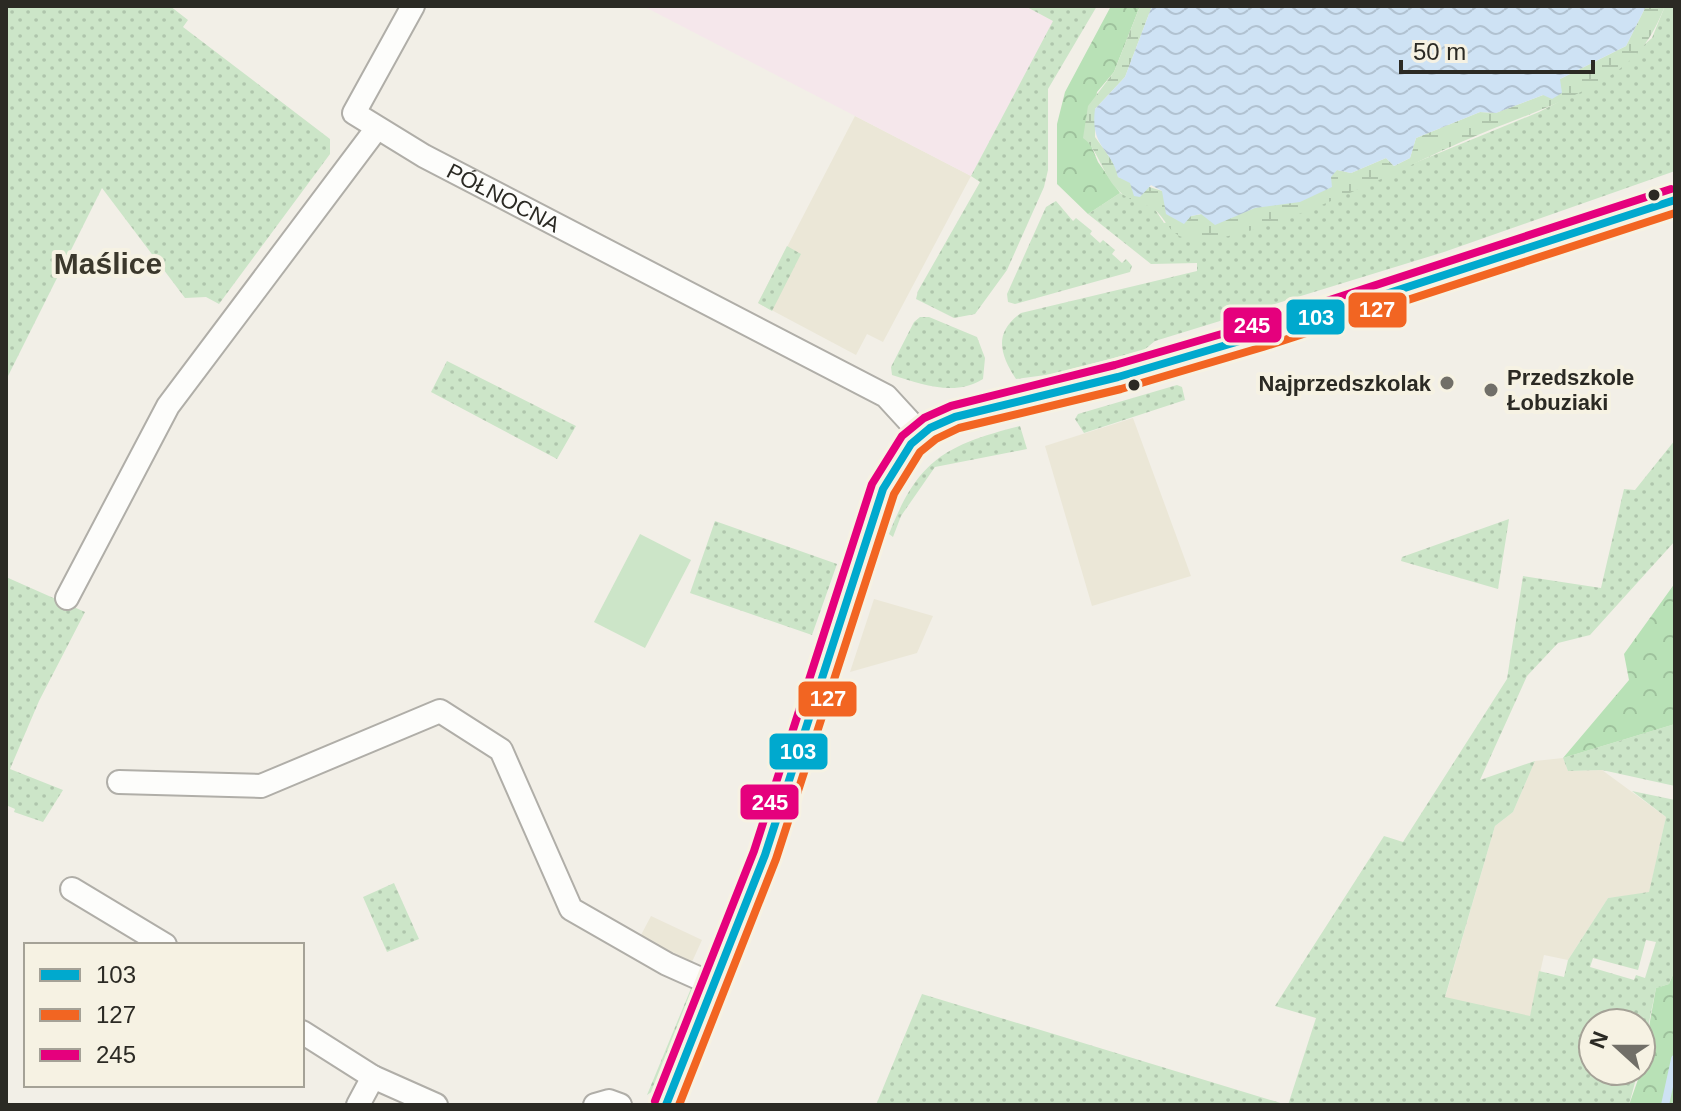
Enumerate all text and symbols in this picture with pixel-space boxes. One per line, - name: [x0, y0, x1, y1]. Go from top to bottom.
- scale bar: [1401, 24, 1593, 74]
- text: 50 m: [1413, 38, 1466, 65]
- street label: PÓŁNOCNA: [443, 158, 564, 237]
- unlabelled marker: [1646, 187, 1662, 203]
- district label: Maślice: [54, 247, 162, 280]
- line badge: 127: [1347, 291, 1408, 329]
- text: 127: [1359, 297, 1395, 322]
- line badge: 103: [1285, 298, 1346, 336]
- text: 103: [1298, 305, 1334, 330]
- line badge: 245: [1222, 306, 1283, 344]
- text: 245: [1234, 313, 1270, 338]
- place label: Przedszkole Łobuziaki: [1507, 365, 1634, 415]
- place label: Najprzedszkolak: [1259, 371, 1432, 396]
- marker: Najprzedszkolak: [1438, 374, 1456, 392]
- unlabelled marker: [1126, 377, 1142, 393]
- marker: Przedszkole Łobuziaki: [1482, 381, 1500, 399]
- line badge: 127: [797, 680, 858, 718]
- text: 127: [810, 686, 846, 711]
- line badge: 103: [768, 732, 829, 771]
- text: 103: [780, 739, 816, 764]
- line badge: 245: [739, 783, 800, 821]
- text: 245: [752, 790, 788, 815]
- legend: [24, 943, 304, 1087]
- text: 103: [96, 961, 136, 988]
- text: 127: [96, 1001, 136, 1028]
- north arrow: [1577, 1007, 1657, 1087]
- text: N: [1584, 1028, 1613, 1052]
- text: 245: [96, 1041, 136, 1068]

